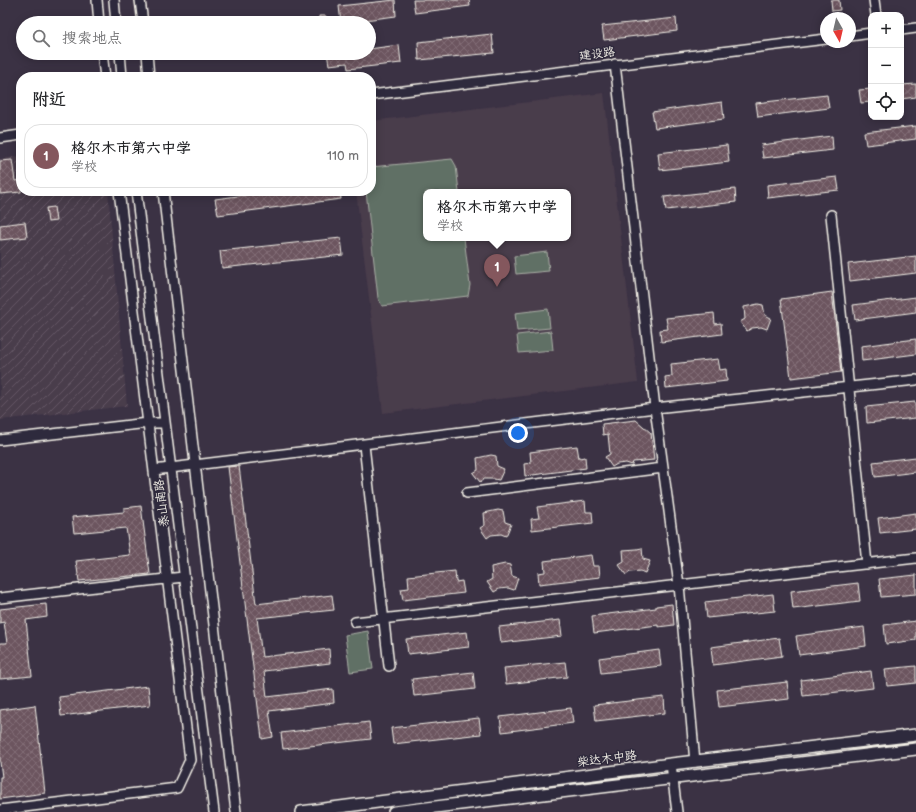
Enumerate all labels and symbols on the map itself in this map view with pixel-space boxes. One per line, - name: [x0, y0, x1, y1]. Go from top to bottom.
- north arrow: [820, 12, 856, 48]
- street label: 建设路: [578, 44, 616, 64]
- pin: 1: [484, 254, 510, 287]
- your location: [508, 423, 528, 443]
- street label: 泰山南路: [152, 478, 172, 528]
- street label: 柴达木中路: [576, 748, 638, 770]

